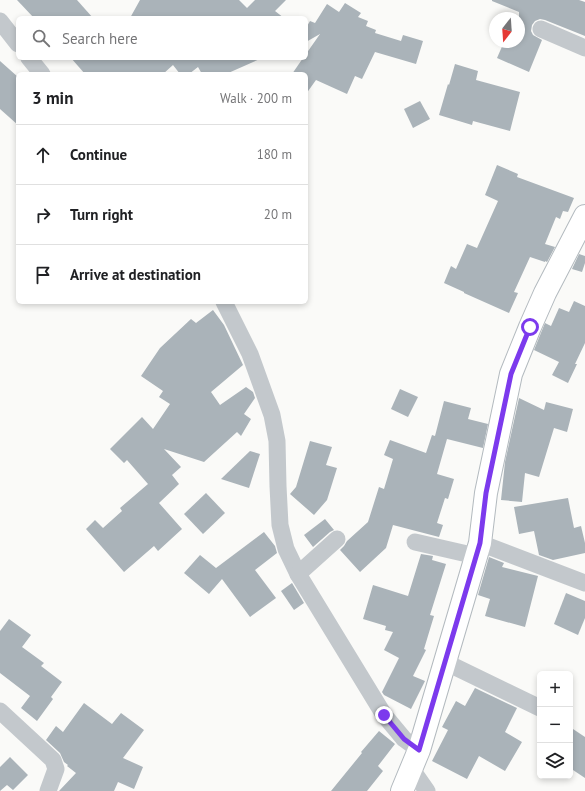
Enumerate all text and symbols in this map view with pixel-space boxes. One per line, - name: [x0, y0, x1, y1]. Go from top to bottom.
- north arrow: [489, 12, 525, 48]
- search box: [16, 16, 308, 60]
- icon: search: [30, 27, 52, 49]
- text: Search here: [62, 29, 138, 48]
- text: 3 min: [32, 87, 73, 109]
- text: Walk · 200 m: [220, 90, 292, 107]
- icon: ahead: [32, 144, 54, 166]
- text: Continue: [70, 145, 127, 164]
- text: 180 m: [257, 146, 292, 163]
- icon: right: [32, 204, 54, 226]
- text: Turn right: [70, 205, 133, 224]
- text: 20 m: [264, 206, 292, 223]
- icon: arrive: [32, 264, 54, 286]
- text: Arrive at destination: [70, 265, 201, 284]
- route start: [521, 318, 539, 336]
- map controls: [537, 671, 573, 779]
- button: +: [537, 671, 573, 707]
- route end: [375, 706, 393, 724]
- button: −: [537, 707, 573, 743]
- button: layers: [537, 743, 573, 779]

